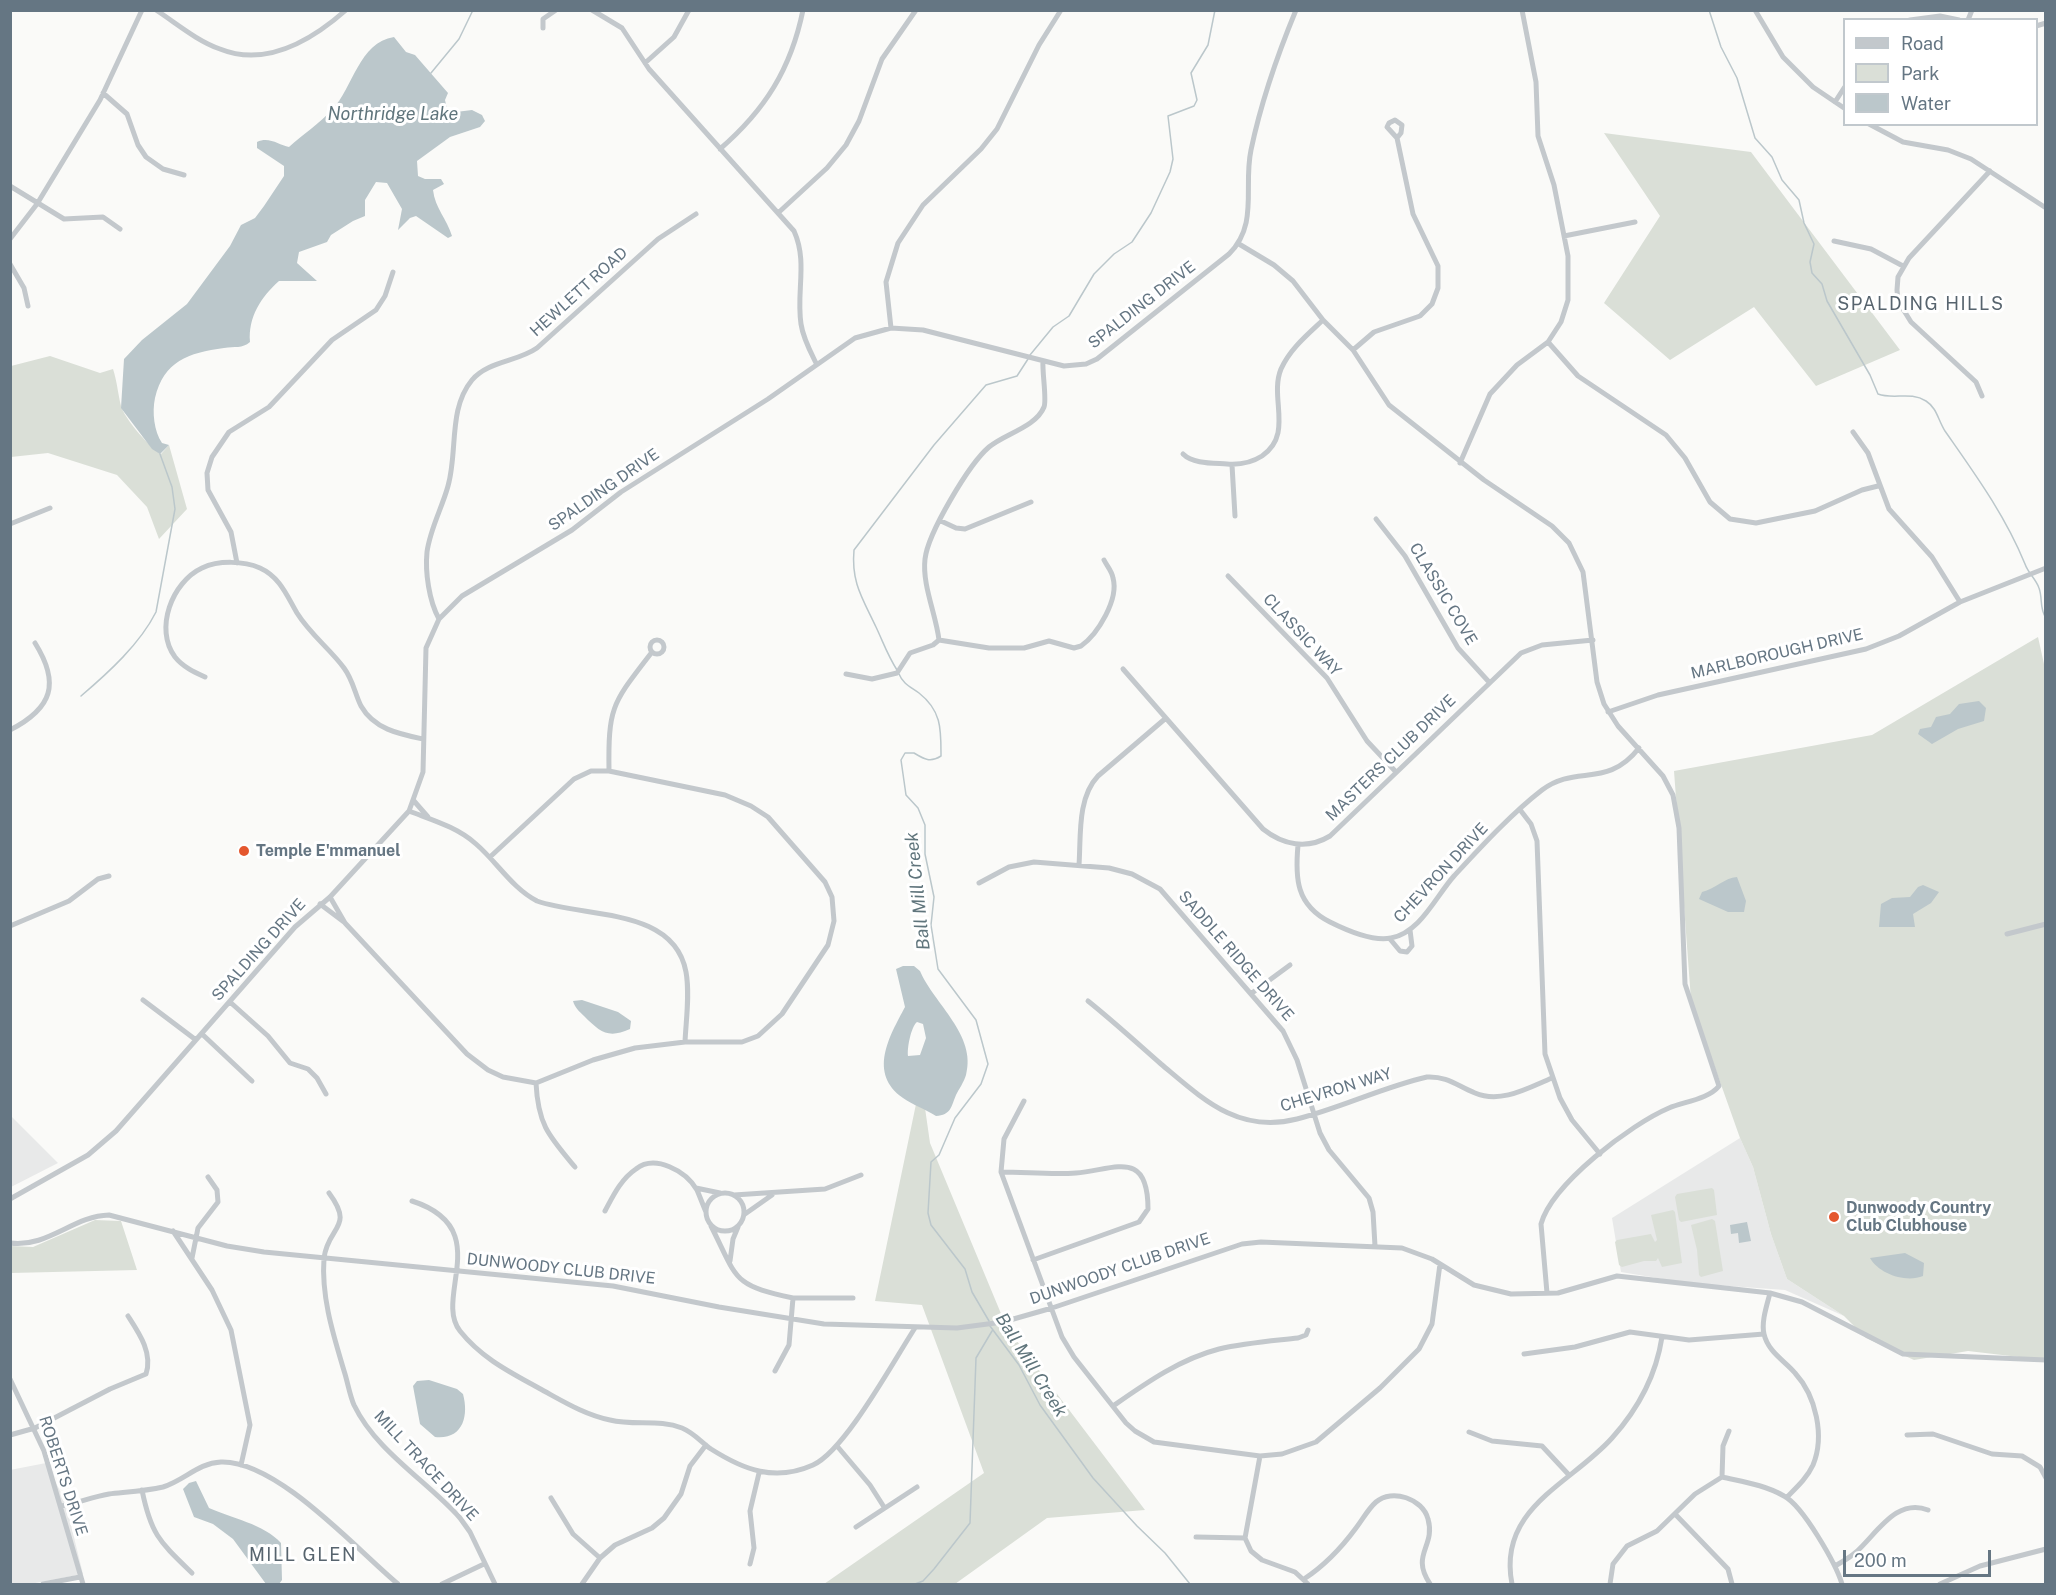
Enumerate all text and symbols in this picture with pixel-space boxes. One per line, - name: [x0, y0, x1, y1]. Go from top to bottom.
- legend: [1843, 18, 2038, 126]
- text: Road: [1901, 33, 1944, 54]
- text: Park: [1901, 63, 1939, 84]
- text: Water: [1901, 93, 1951, 114]
- water label: Northridge Lake: [328, 103, 458, 125]
- street label: HEWLETT ROAD: [526, 243, 632, 341]
- street label: SPALDING DRIVE: [1084, 257, 1200, 353]
- district label: SPALDING HILLS: [1837, 293, 2005, 315]
- street label: SPALDING DRIVE: [545, 445, 663, 535]
- street label: CLASSIC COVE: [1405, 539, 1481, 649]
- street label: CLASSIC WAY: [1259, 590, 1345, 680]
- street label: MARLBOROUGH DRIVE: [1689, 625, 1865, 683]
- street label: MASTERS CLUB DRIVE: [1322, 691, 1460, 825]
- street label: CHEVRON DRIVE: [1390, 819, 1492, 927]
- water label: Ball Mill Creek: [901, 831, 935, 951]
- place label: Temple E'mmanuel: [256, 841, 400, 861]
- marker: Temple E'mmanuel: [237, 844, 251, 858]
- street label: SADDLE RIDGE DRIVE: [1174, 887, 1298, 1025]
- street label: SPALDING DRIVE: [208, 895, 310, 1005]
- street label: CHEVRON WAY: [1278, 1064, 1394, 1116]
- place label: Dunwoody Country Club Clubhouse: [1846, 1198, 1991, 1236]
- marker: Dunwoody Country Club Clubhouse: [1827, 1210, 1841, 1224]
- street label: DUNWOODY CLUB DRIVE: [1027, 1229, 1213, 1309]
- street label: DUNWOODY CLUB DRIVE: [466, 1250, 656, 1288]
- water label: Ball Mill Creek: [990, 1309, 1072, 1421]
- street label: MILL TRACE DRIVE: [370, 1407, 482, 1525]
- street label: ROBERTS DRIVE: [35, 1413, 91, 1539]
- scale bar: [1846, 1538, 1994, 1576]
- district label: MILL GLEN: [249, 1544, 357, 1566]
- text: 200 m: [1854, 1550, 1907, 1571]

